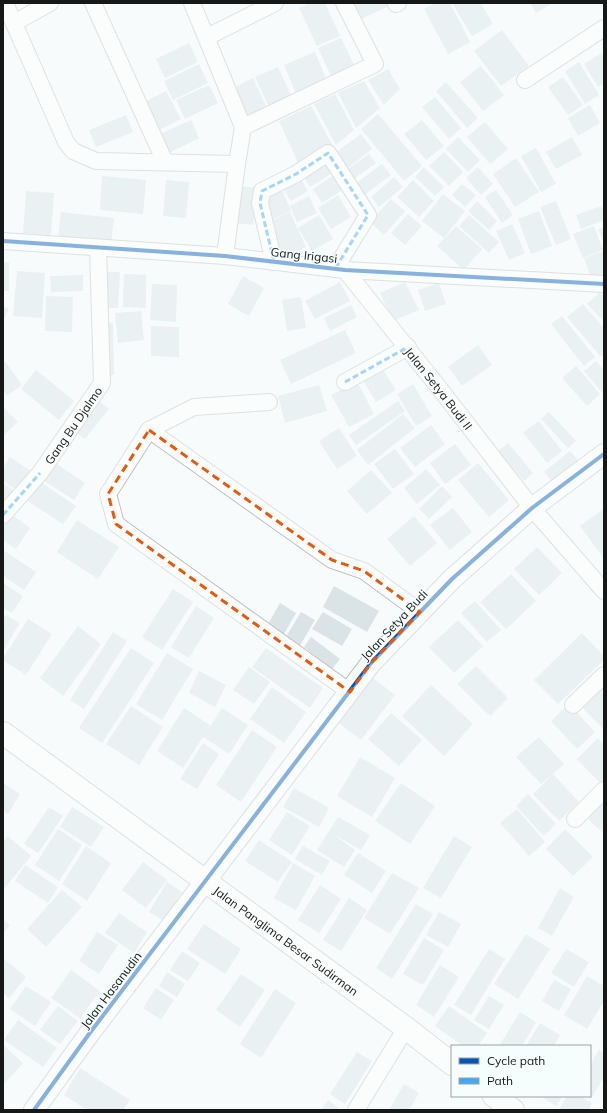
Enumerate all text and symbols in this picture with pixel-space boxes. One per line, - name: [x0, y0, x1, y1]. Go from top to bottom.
- street label: Gang Irigasi: [270, 244, 338, 266]
- street label: Jalan Setya Budi II: [402, 344, 476, 432]
- street label: Gang Bu Djalmo: [41, 383, 105, 467]
- street label: Jalan Setya Budi: [357, 586, 431, 664]
- street label: Jalan Panglima Besar Sudirman: [211, 882, 362, 998]
- street label: Jalan Hasanudin: [77, 949, 145, 1031]
- legend: [451, 1045, 591, 1097]
- text: Cycle path: [487, 1053, 545, 1068]
- text: Path: [487, 1073, 513, 1088]

